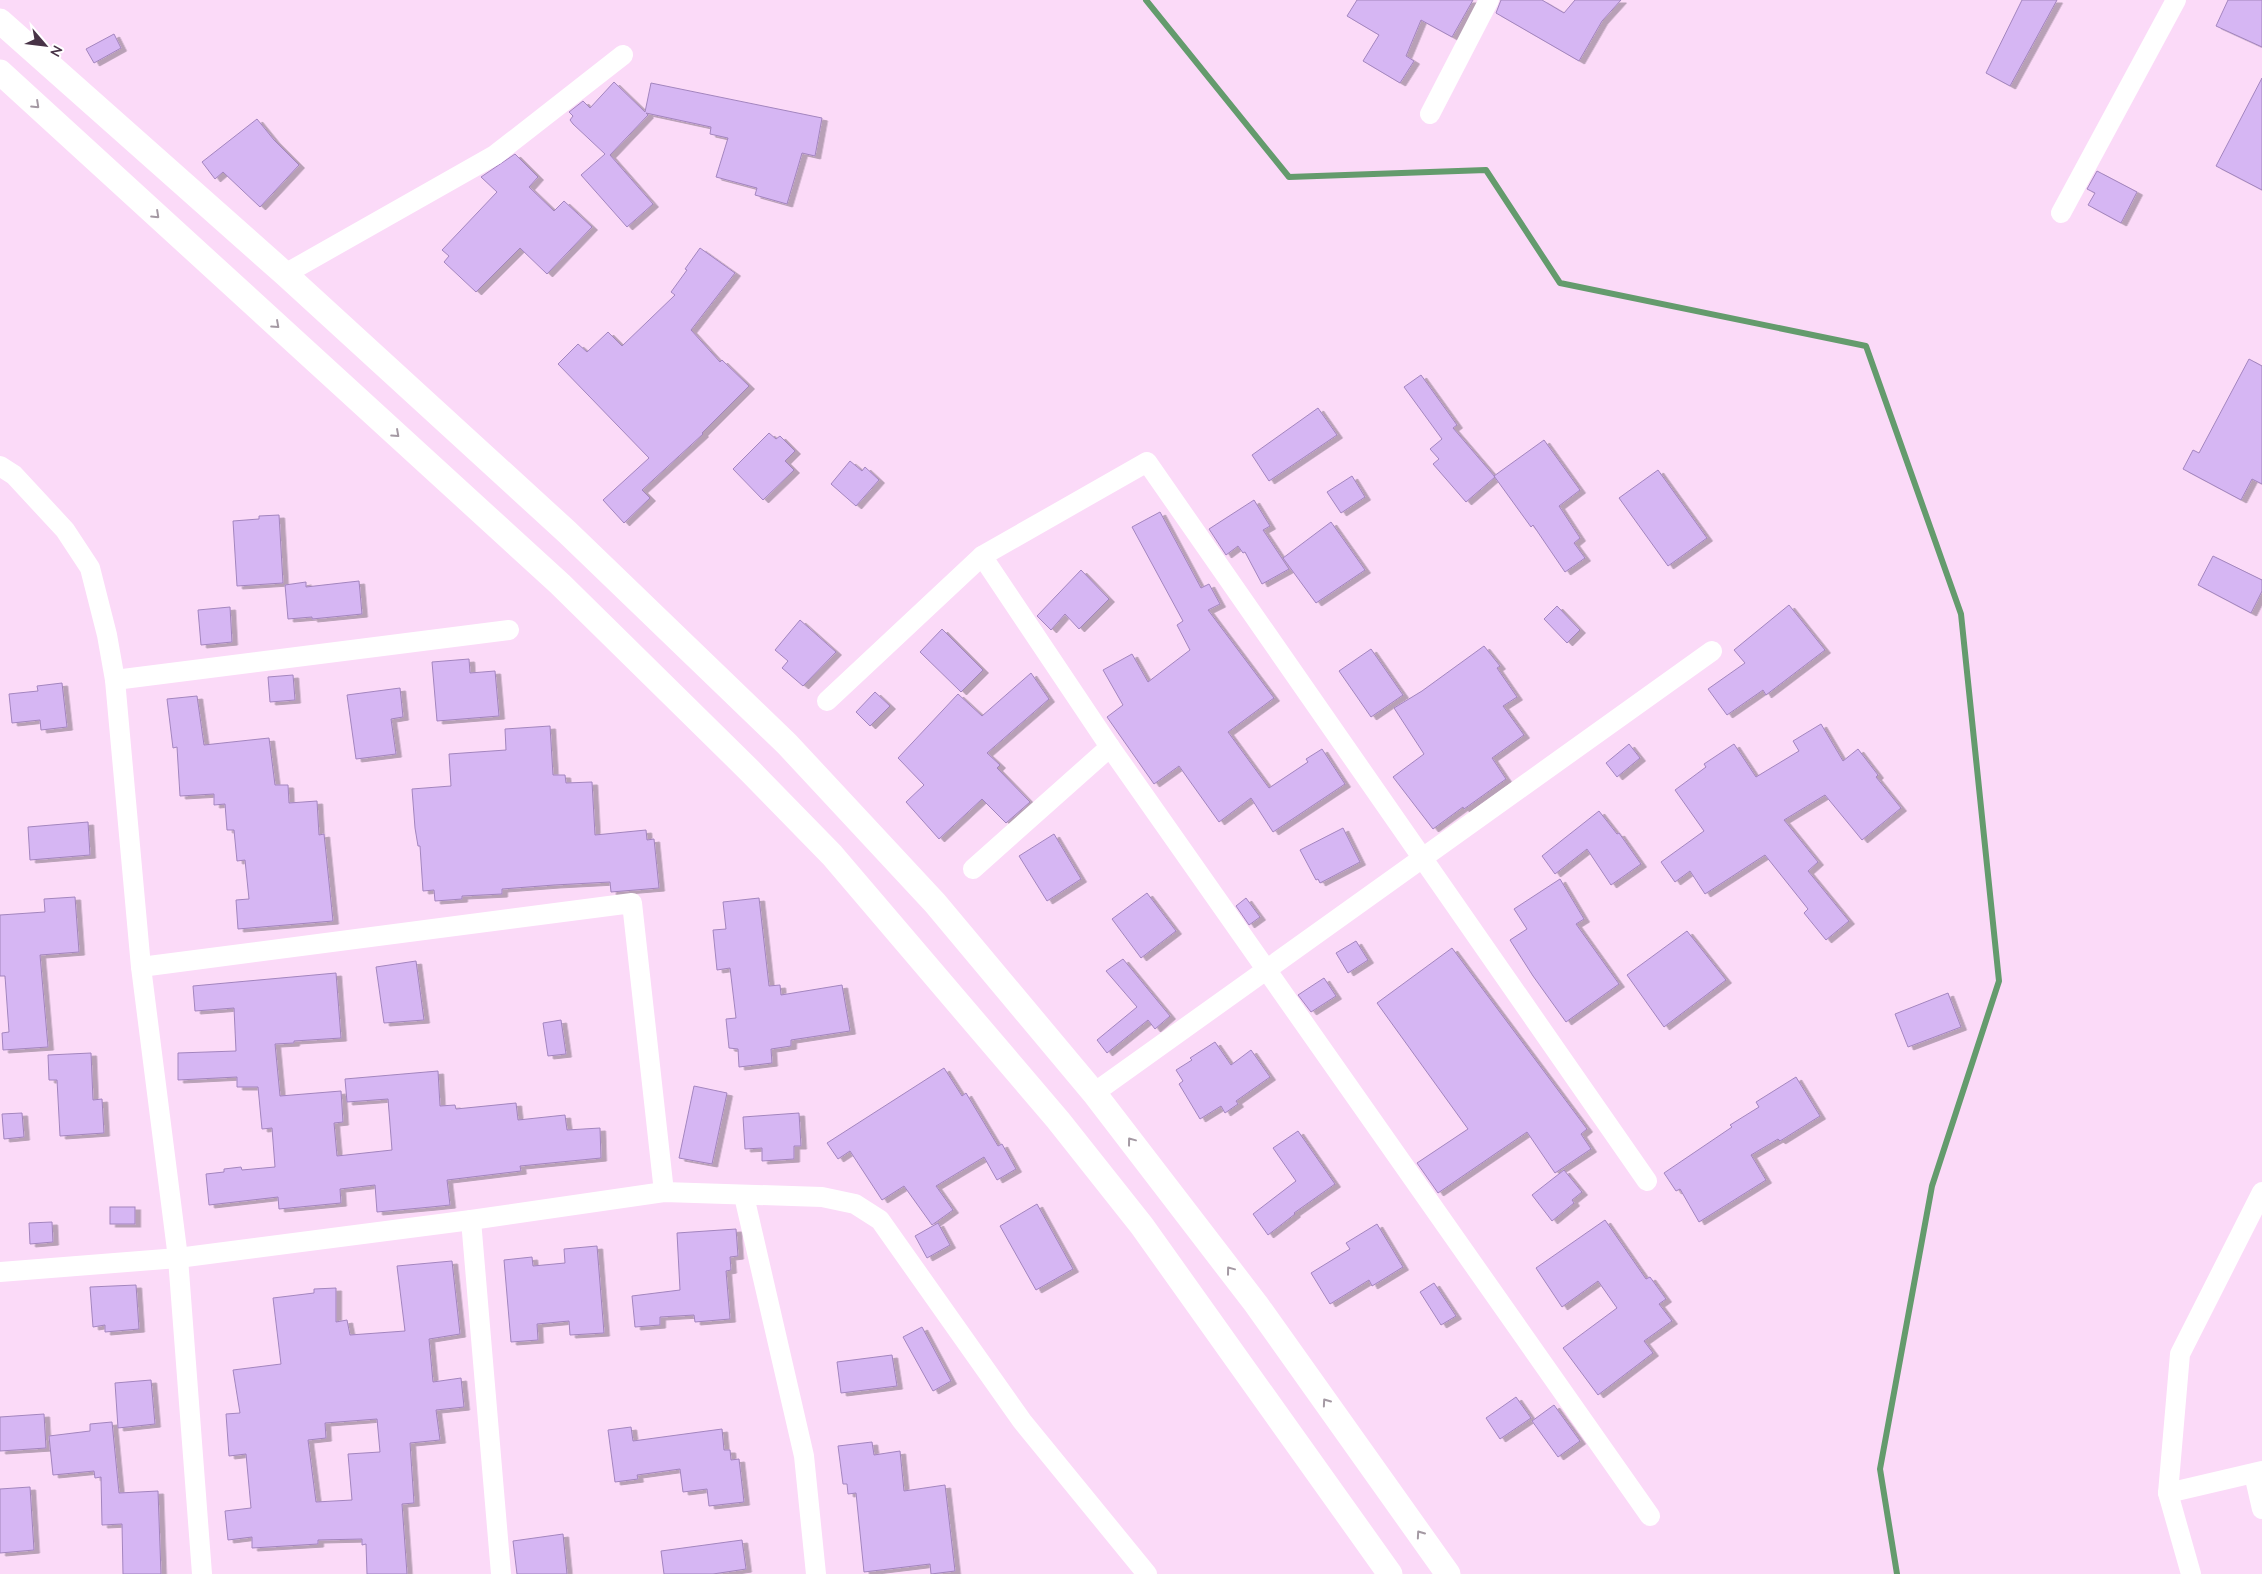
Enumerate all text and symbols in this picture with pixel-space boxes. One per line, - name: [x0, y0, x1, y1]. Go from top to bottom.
- north arrow: [20, 20, 70, 70]
- text: N: [46, 42, 67, 60]
- one-way arrow: [30, 99, 39, 108]
- one-way arrow: [150, 209, 159, 218]
- one-way arrow: [270, 319, 279, 328]
- one-way arrow: [390, 428, 399, 437]
- one-way arrow: [1129, 1138, 1137, 1147]
- one-way arrow: [1228, 1267, 1236, 1276]
- one-way arrow: [1323, 1398, 1332, 1408]
- one-way arrow: [1417, 1530, 1426, 1540]

